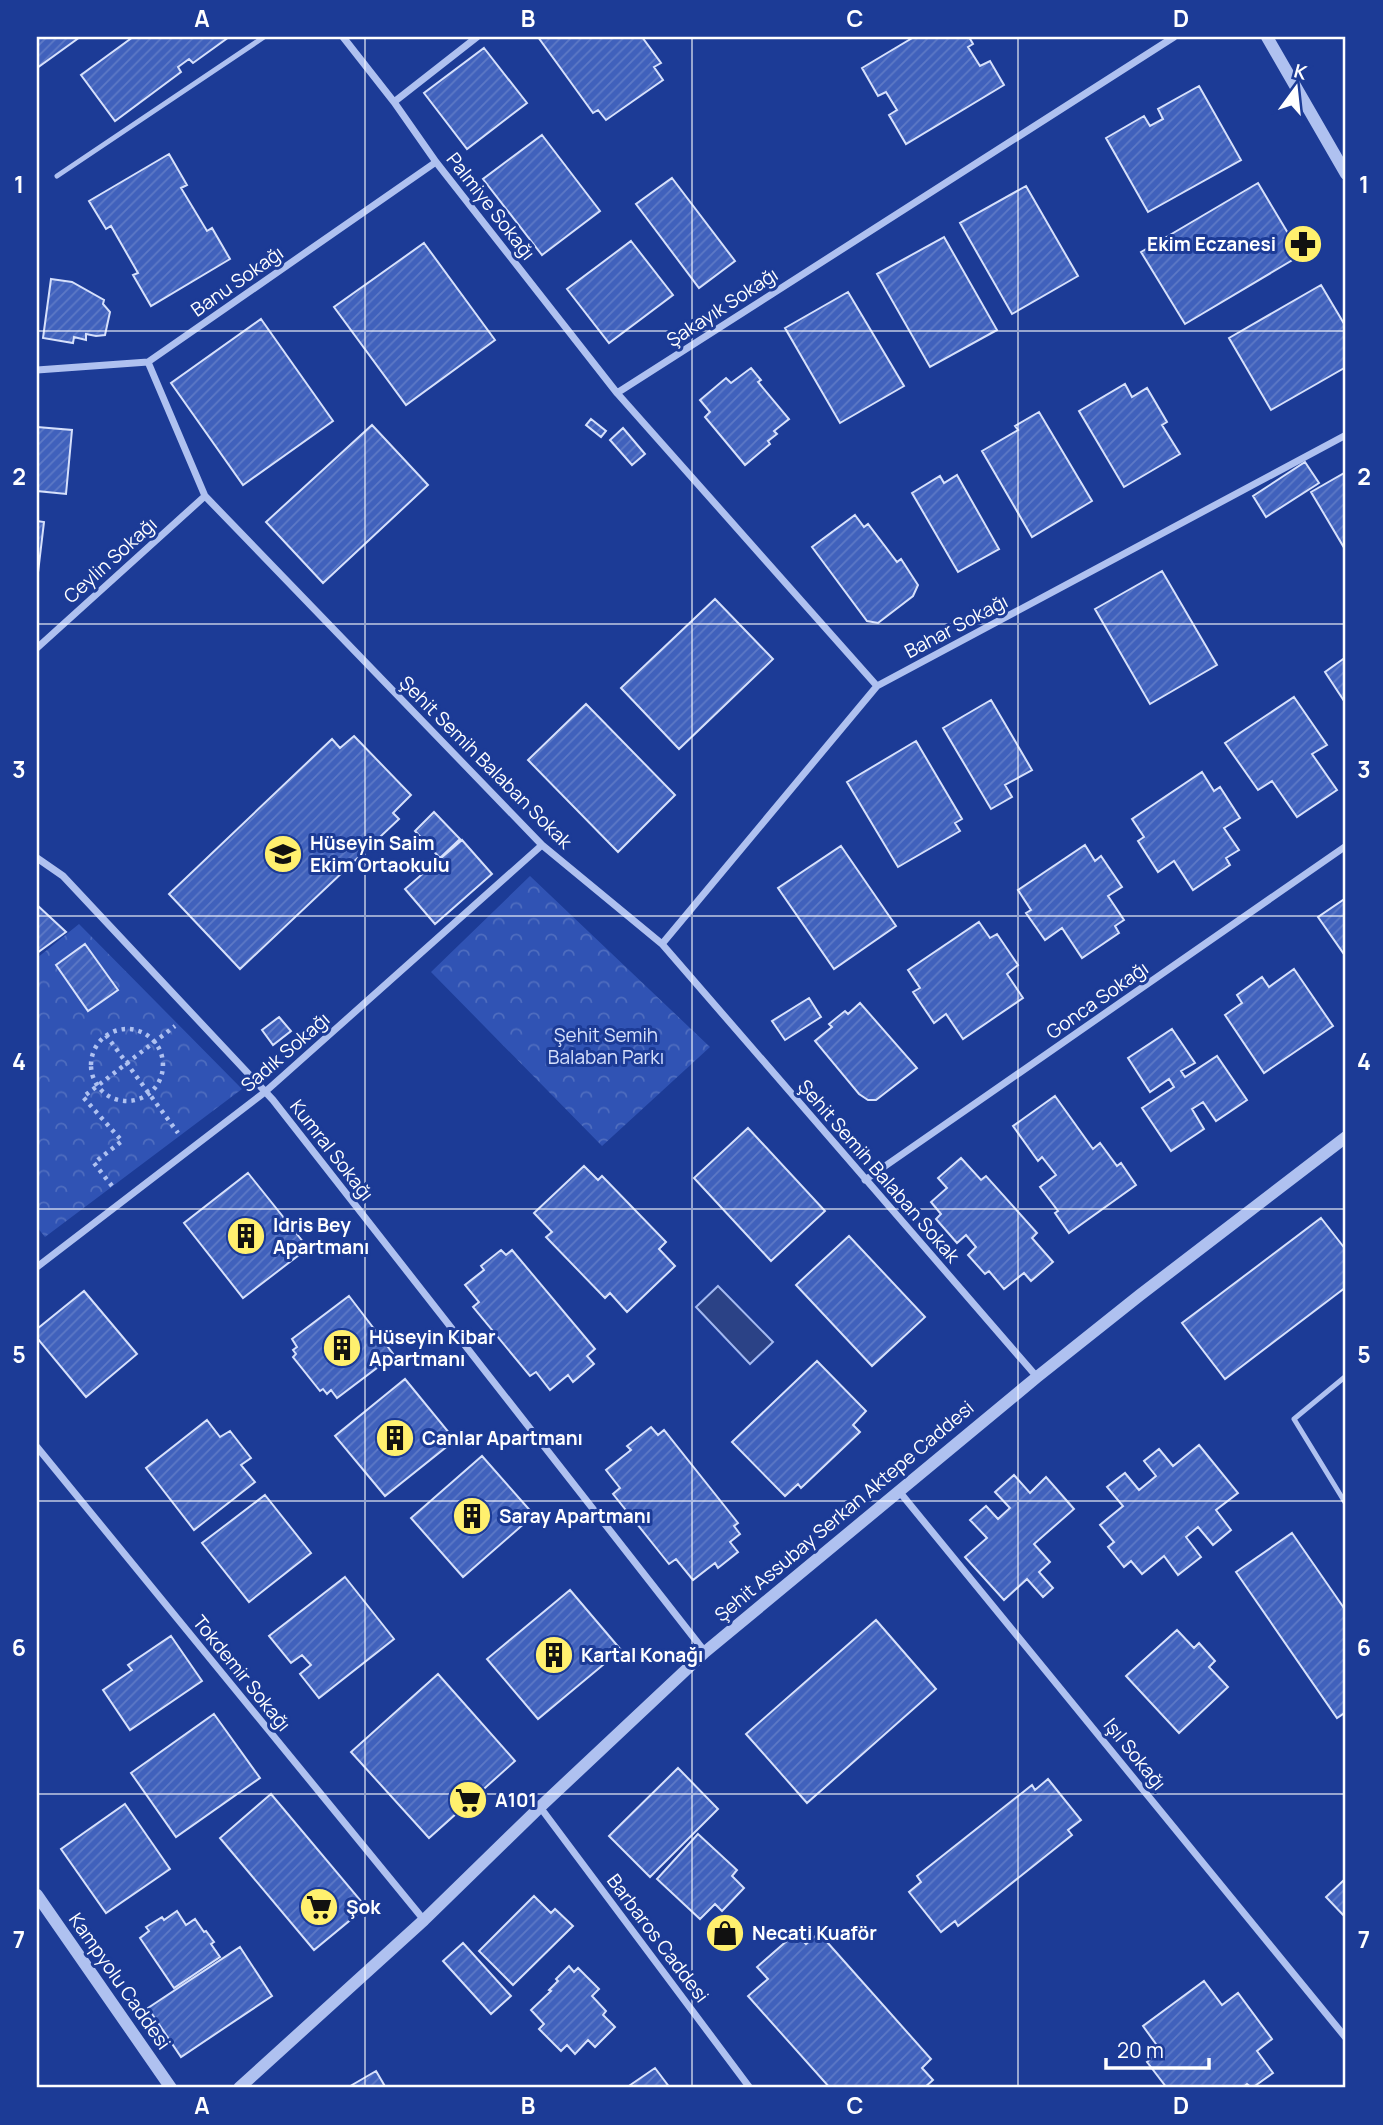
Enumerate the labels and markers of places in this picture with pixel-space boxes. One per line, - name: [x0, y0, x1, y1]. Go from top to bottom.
- pharmacy icon: Ekim Eczanesi: [1282, 223, 1324, 265]
- place label: Ekim Eczanesi: [1147, 231, 1276, 257]
- place label: Hüseyin Saim Ekim Ortaokulu: [310, 830, 450, 878]
- school or university icon: Hüseyin Saim Ekim Ortaokulu: [262, 833, 304, 875]
- place label: Idris Bey Apartmanı: [273, 1212, 369, 1260]
- building icon: Idris Bey Apartmanı: [225, 1215, 267, 1257]
- place label: Hüseyin Kibar Apartmanı: [369, 1324, 496, 1372]
- building icon: Hüseyin Kibar Apartmanı: [321, 1327, 363, 1369]
- building icon: Canlar Apartmanı: [374, 1417, 416, 1459]
- place label: Canlar Apartmanı: [422, 1425, 583, 1451]
- building icon: Saray Apartmanı: [451, 1495, 493, 1537]
- place label: Saray Apartmanı: [499, 1503, 651, 1529]
- building icon: Kartal Konağı: [533, 1634, 575, 1676]
- place label: Kartal Konağı: [581, 1642, 703, 1668]
- supermarket icon: A101: [447, 1779, 489, 1821]
- place label: A101: [495, 1787, 537, 1813]
- supermarket icon: Şok: [298, 1886, 340, 1928]
- place label: Şok: [346, 1894, 381, 1920]
- shop icon: Necati Kuaför: [704, 1912, 746, 1954]
- place label: Necati Kuaför: [752, 1920, 877, 1946]

